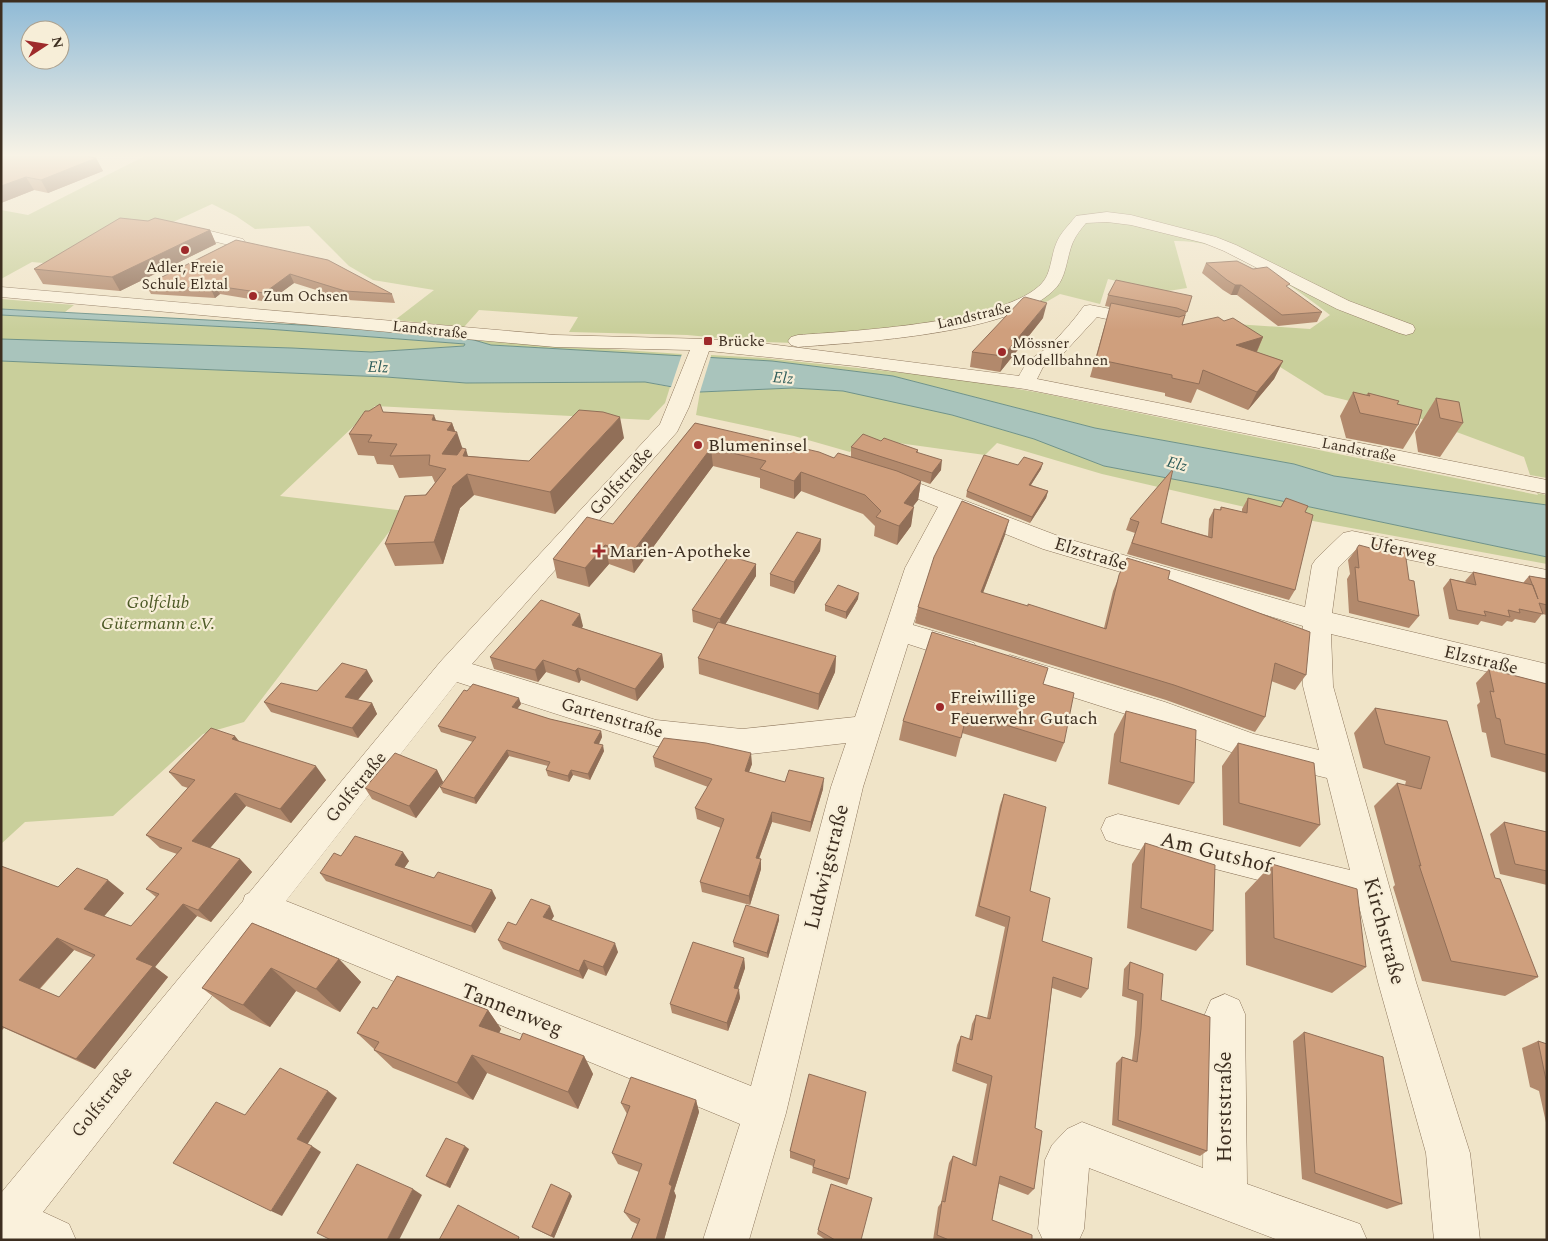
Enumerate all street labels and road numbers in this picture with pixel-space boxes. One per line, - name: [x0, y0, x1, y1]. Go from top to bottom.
- street label: Landstraße: [935, 296, 1013, 336]
- street label: Landstraße: [391, 315, 469, 345]
- street label: Landstraße: [1320, 432, 1398, 468]
- street label: Golfstraße: [583, 440, 659, 522]
- street label: Elzstraße: [1051, 530, 1131, 578]
- street label: Uferweg: [1367, 530, 1439, 570]
- street label: Elzstraße: [1441, 638, 1521, 682]
- street label: Gartenstraße: [558, 691, 666, 745]
- street label: Golfstraße: [319, 746, 393, 828]
- street label: Ludwigstraße: [796, 801, 858, 933]
- street label: Am Gutshof: [1157, 824, 1277, 883]
- street label: Kirchstraße: [1354, 874, 1414, 988]
- street label: Tannenweg: [456, 975, 568, 1045]
- street label: Horststraße: [1209, 1051, 1241, 1163]
- street label: Golfstraße: [65, 1061, 139, 1143]

